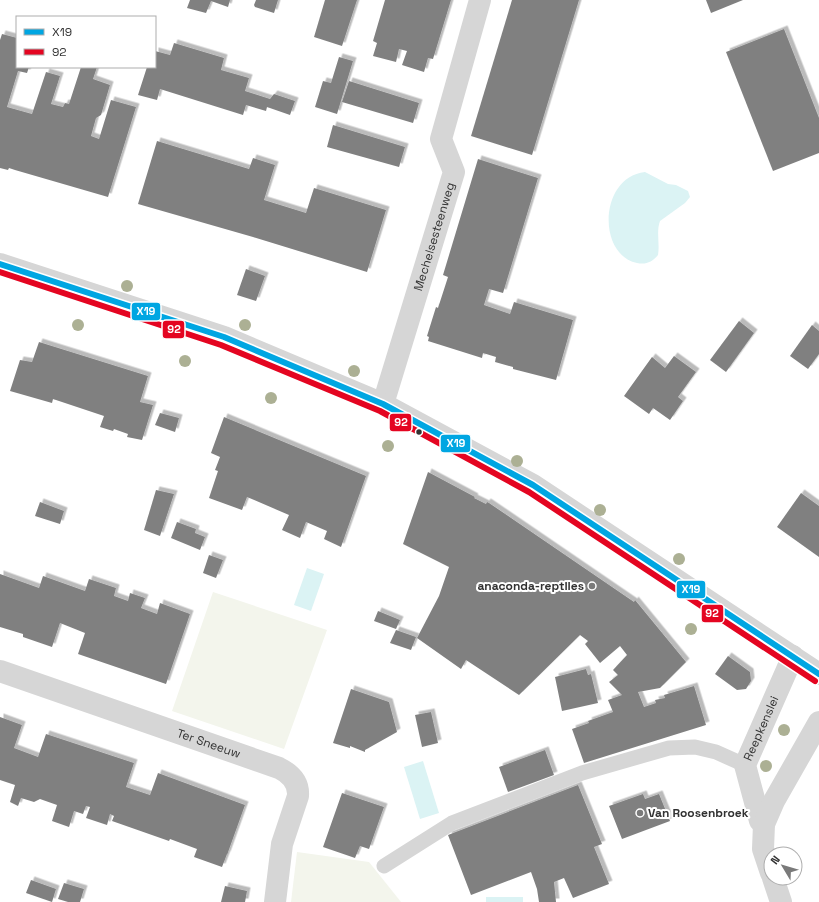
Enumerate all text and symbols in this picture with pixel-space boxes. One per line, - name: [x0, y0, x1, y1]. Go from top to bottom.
- legend: [16, 16, 156, 68]
- text: X19: [52, 24, 72, 40]
- text: 92: [52, 44, 67, 60]
- street label: Mechelsesteenweg: [410, 180, 458, 293]
- line badge: X19: [131, 302, 161, 321]
- text: X19: [137, 304, 156, 318]
- line badge: 92: [162, 320, 185, 339]
- text: 92: [167, 322, 181, 336]
- line badge: 92: [389, 413, 412, 432]
- text: 92: [394, 415, 408, 429]
- unlabelled marker: [414, 427, 424, 437]
- line badge: X19: [440, 434, 471, 453]
- text: X19: [447, 436, 466, 450]
- place label: anaconda-reptiles: [477, 578, 584, 594]
- line badge: X19: [676, 580, 706, 599]
- marker: anaconda-reptiles: [587, 581, 597, 591]
- text: X19: [682, 582, 701, 596]
- line badge: 92: [701, 604, 724, 623]
- text: 92: [705, 606, 719, 620]
- street label: Reepkenslei: [740, 693, 782, 763]
- street label: Ter Sneeuw: [175, 725, 243, 762]
- place label: Van Roosenbroek: [648, 805, 749, 821]
- marker: Van Roosenbroek: [635, 808, 645, 818]
- north arrow: [763, 846, 803, 886]
- text: N: [767, 853, 783, 867]

